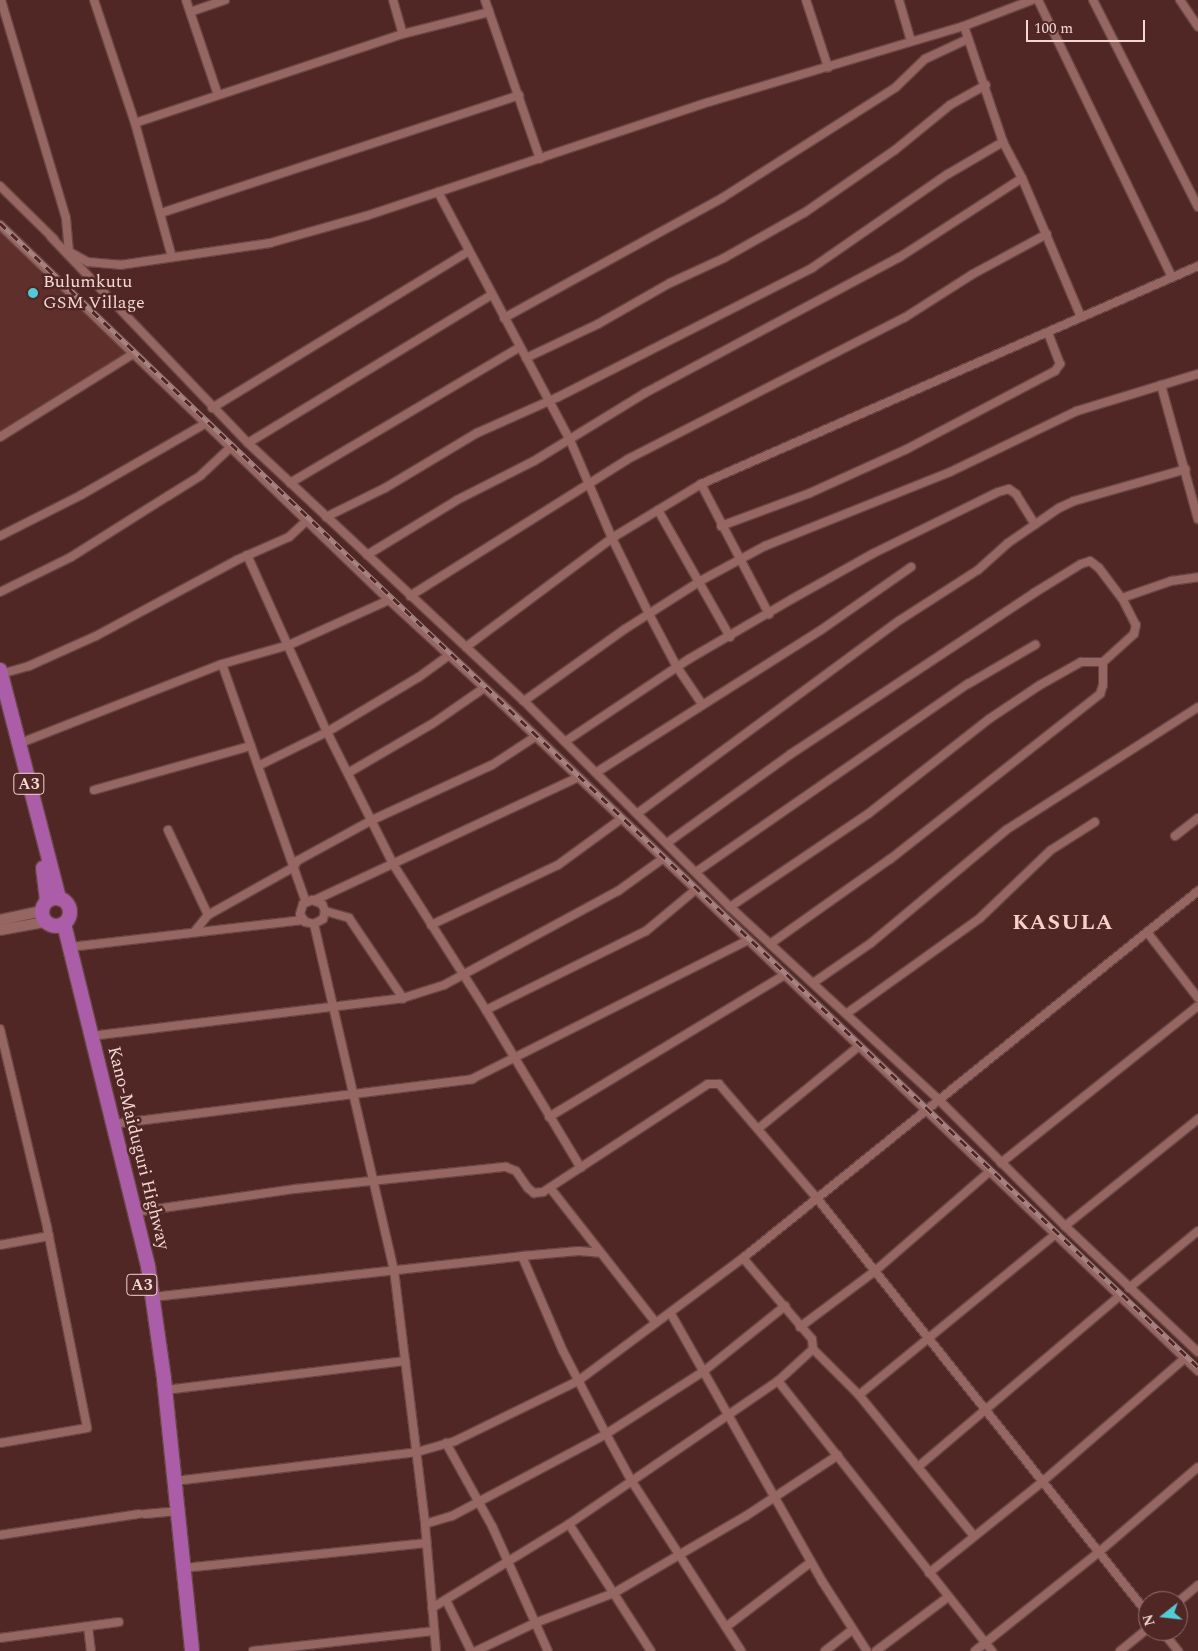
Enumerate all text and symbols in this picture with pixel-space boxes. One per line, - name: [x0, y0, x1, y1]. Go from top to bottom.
- scale bar: [1028, 10, 1147, 42]
- text: 100 m: [1034, 17, 1073, 40]
- place label: Bulumkutu GSM Village: [43, 272, 145, 314]
- marker: Bulumkutu GSM Village: [27, 287, 39, 299]
- road number: A3: [13, 771, 45, 798]
- district label: KASULA: [1012, 910, 1114, 936]
- street label: Kano-Maiduguri Highway: [102, 1044, 174, 1252]
- road number: A3: [126, 1272, 158, 1298]
- north arrow: [1138, 1591, 1188, 1641]
- text: N: [1137, 1612, 1161, 1628]

